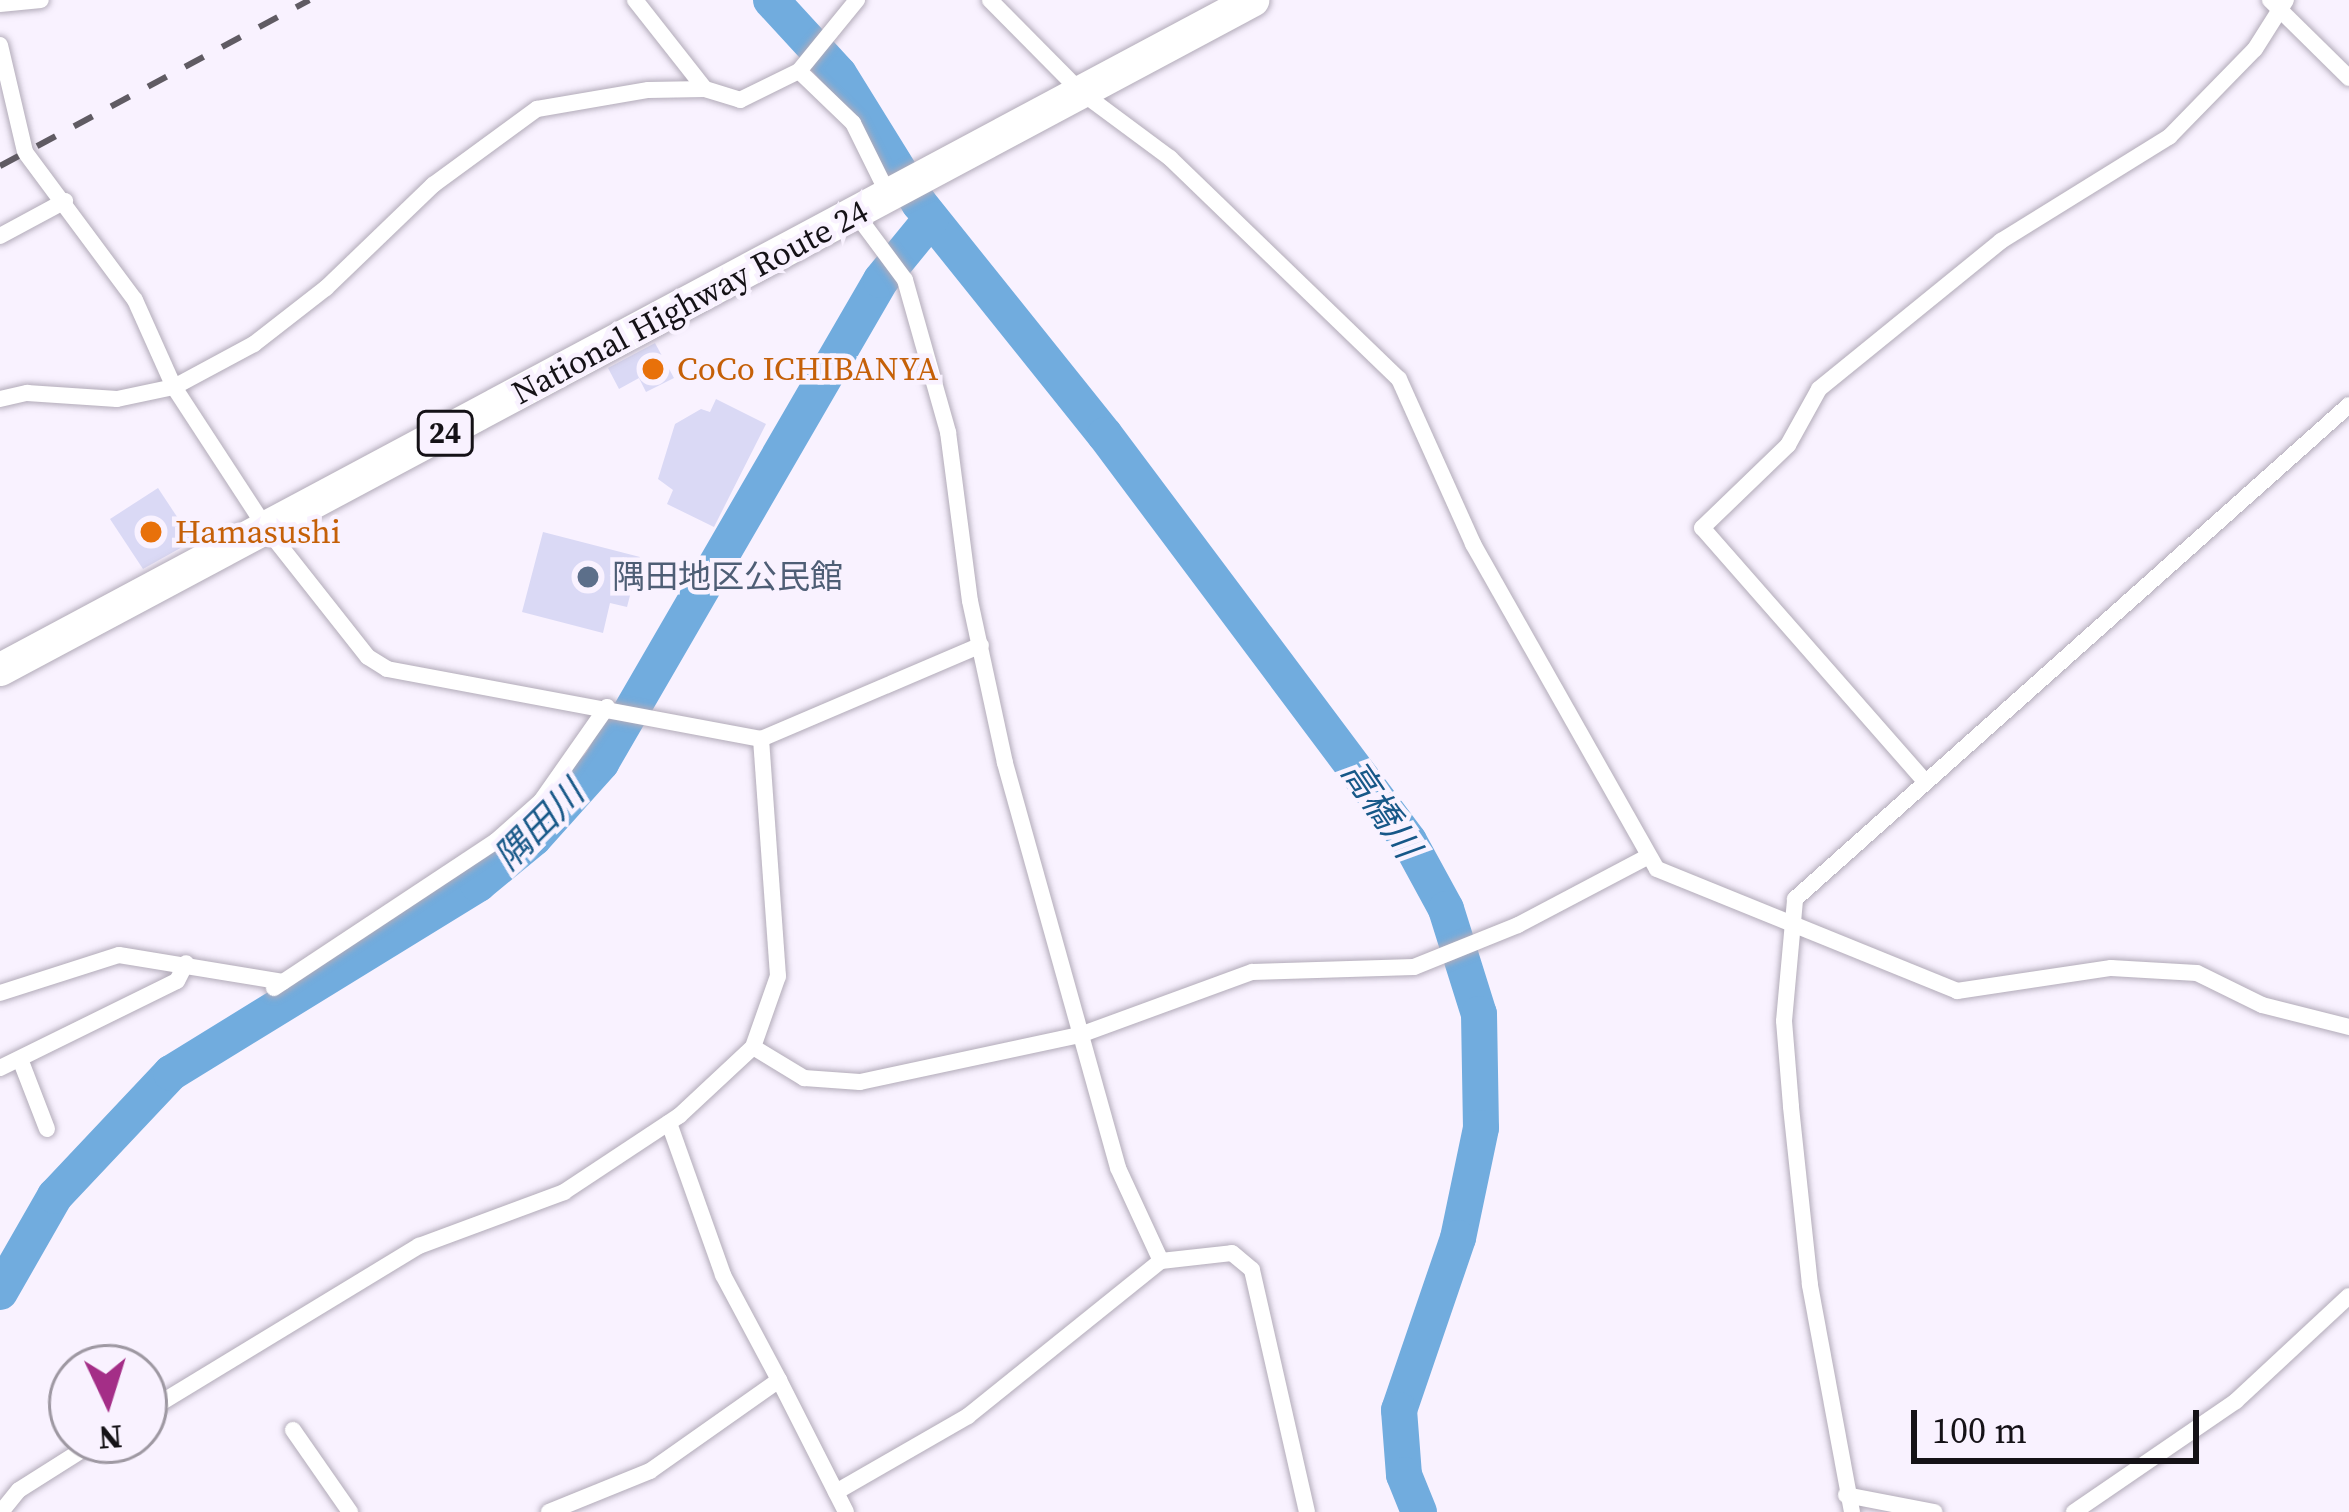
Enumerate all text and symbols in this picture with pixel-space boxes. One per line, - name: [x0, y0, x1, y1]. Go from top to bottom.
- street label: National Highway Route 24: [505, 191, 875, 413]
- place label: CoCo ICHIBANYA: [677, 349, 939, 389]
- marker: CoCo ICHIBANYA: [640, 356, 666, 382]
- road number: 24: [415, 409, 475, 457]
- place label: Hamasushi: [175, 512, 341, 552]
- marker: Hamasushi: [138, 519, 164, 545]
- place label: 隅田地区公民館: [612, 557, 843, 597]
- marker: 隅田地区公民館: [575, 564, 601, 590]
- water label: 高橋川: [1333, 752, 1429, 866]
- water label: 隅田川: [486, 772, 592, 878]
- north arrow: [48, 1344, 168, 1464]
- scale bar: [1917, 1386, 2205, 1460]
- text: 100 m: [1932, 1406, 2027, 1455]
- text: N: [97, 1414, 124, 1461]

